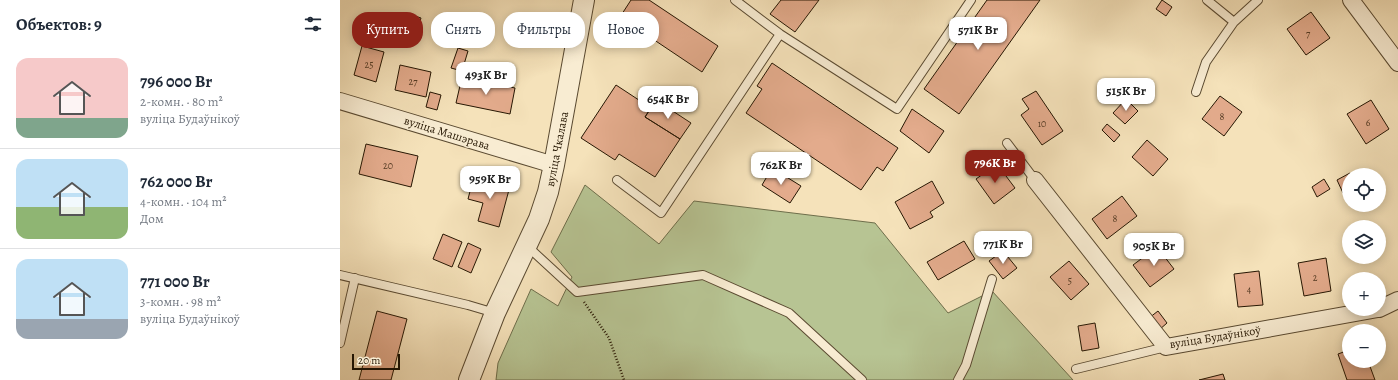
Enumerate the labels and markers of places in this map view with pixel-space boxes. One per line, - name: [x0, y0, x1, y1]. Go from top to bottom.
- pin: 571K Br: [941, 17, 1015, 51]
- pin: 493K Br: [449, 62, 523, 96]
- pin: 515K Br: [1089, 78, 1163, 112]
- pin: 654K Br: [631, 86, 705, 120]
- pin: 796K Br: [958, 150, 1032, 184]
- pin: 762K Br: [744, 152, 818, 186]
- pin: 959K Br: [453, 166, 527, 200]
- pin: 771K Br: [966, 231, 1040, 265]
- pin: 905K Br: [1117, 233, 1191, 267]

